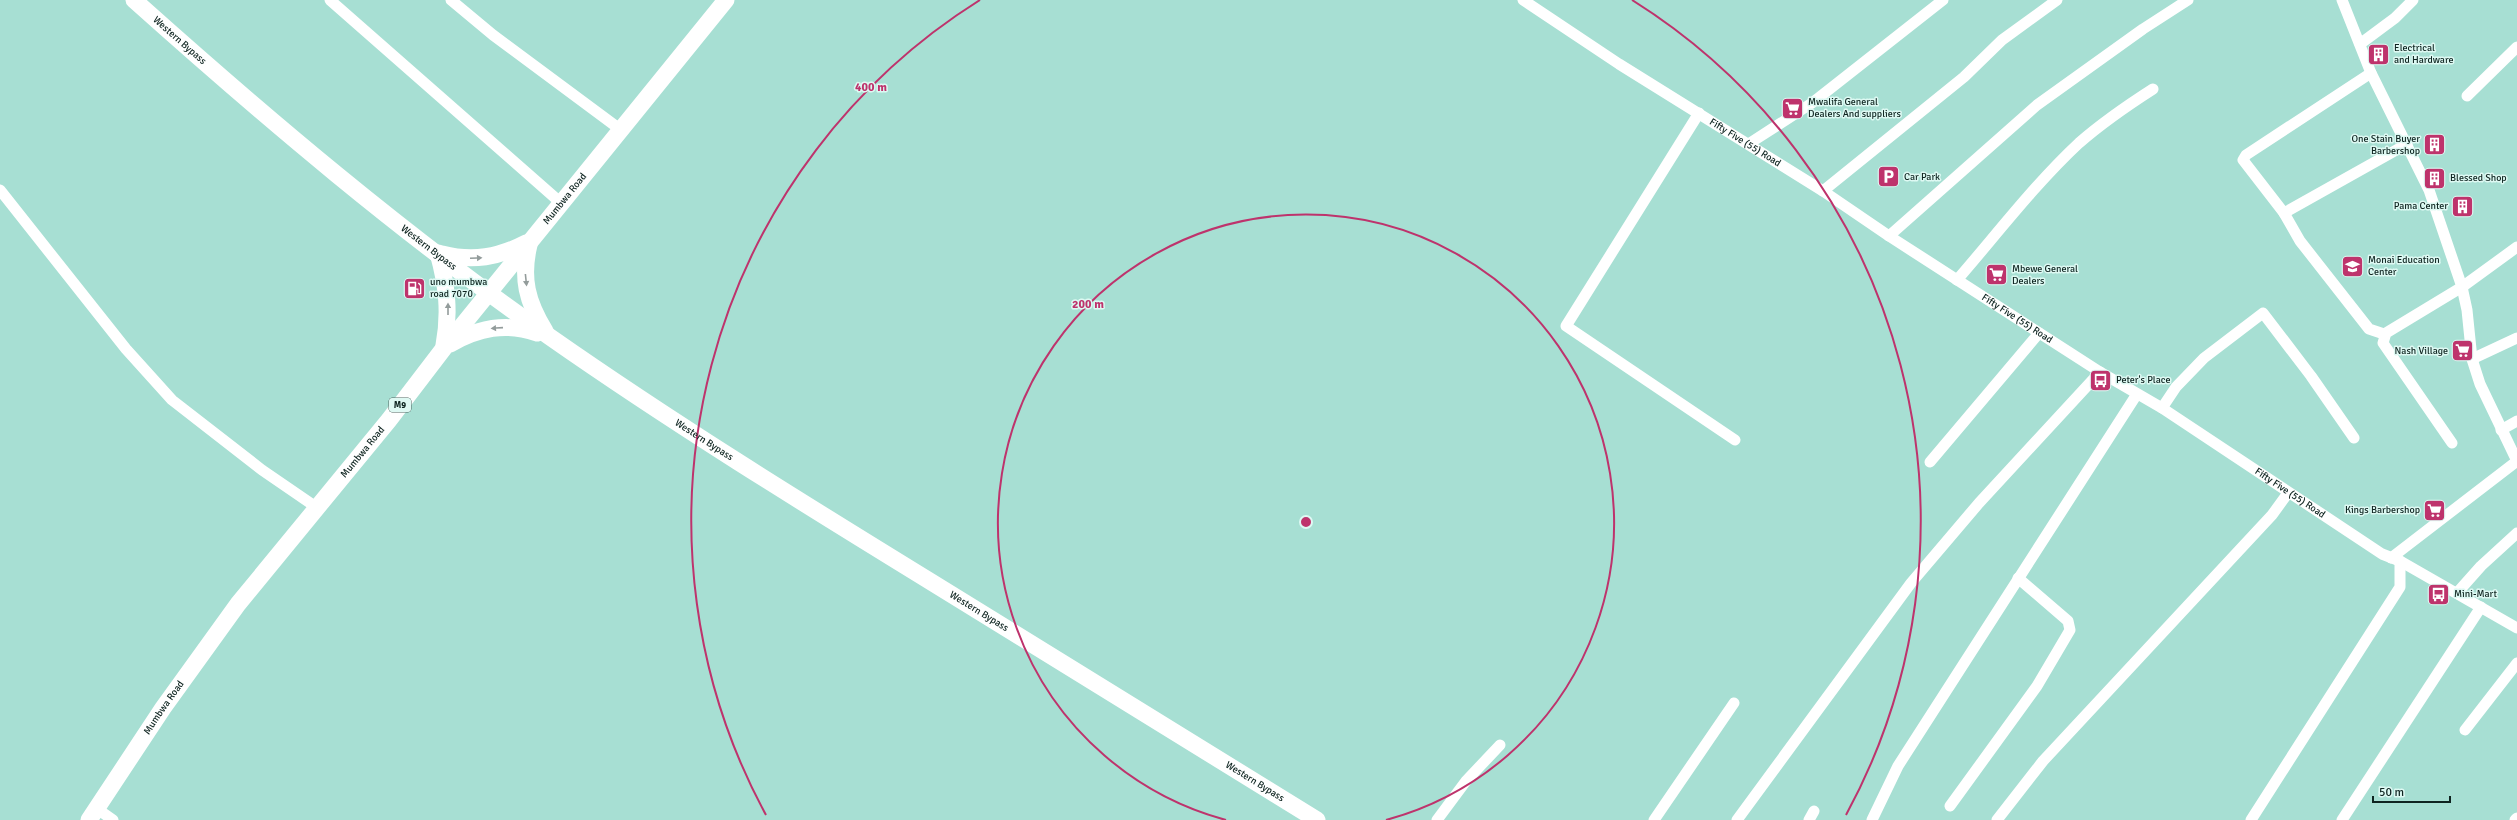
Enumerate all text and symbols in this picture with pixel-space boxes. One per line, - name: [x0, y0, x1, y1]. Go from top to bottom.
- street label: Western Bypass: [150, 14, 209, 68]
- building icon: Electrical and Hardware: [2366, 41, 2392, 67]
- place label: Electrical and Hardware: [2394, 42, 2453, 66]
- text: 400 m: [855, 80, 887, 95]
- supermarket icon: Mwalifa General Dealers And suppliers: [1780, 95, 1806, 121]
- place label: Mwalifa General Dealers And suppliers: [1808, 96, 1901, 120]
- street label: Fifty Five (55) Road: [1707, 116, 1783, 169]
- building icon: One Stain Buyer Barbershop: [2422, 132, 2448, 158]
- place label: One Stain Buyer Barbershop: [2351, 133, 2420, 157]
- parking icon: Car Park: [1875, 164, 1901, 190]
- building icon: Blessed Shop: [2421, 165, 2447, 191]
- street label: Mumbwa Road: [540, 171, 589, 227]
- place label: Car Park: [1904, 171, 1940, 183]
- place label: Blessed Shop: [2450, 172, 2507, 184]
- building icon: Pama Center: [2450, 193, 2476, 219]
- place label: Pama Center: [2394, 200, 2448, 212]
- street label: Western Bypass: [398, 222, 459, 273]
- school or university icon: Monai Education Center: [2339, 253, 2365, 279]
- place label: Monai Education Center: [2368, 254, 2440, 278]
- one-way arrow: [470, 255, 483, 262]
- supermarket icon: Mbewe General Dealers: [1983, 262, 2009, 288]
- place label: Mbewe General Dealers: [2012, 263, 2078, 287]
- one-way arrow: [522, 274, 529, 286]
- fuel station icon: uno mumbwa road 7070: [402, 275, 428, 301]
- place label: uno mumbwa road 7070: [430, 276, 487, 300]
- street label: Fifty Five (55) Road: [1979, 291, 2055, 346]
- text: 200 m: [1072, 297, 1104, 312]
- one-way arrow: [445, 302, 451, 315]
- one-way arrow: [491, 324, 503, 331]
- supermarket icon: Nash Village: [2450, 338, 2476, 364]
- place label: Nash Village: [2395, 345, 2448, 357]
- bus stop icon: Peter's Place: [2087, 367, 2113, 393]
- place label: Peter's Place: [2116, 374, 2170, 386]
- road number: M9: [389, 398, 411, 412]
- street label: Western Bypass: [673, 417, 736, 464]
- street label: Mumbwa Road: [338, 424, 387, 480]
- street label: Fifty Five (55) Road: [2253, 465, 2328, 521]
- supermarket icon: Kings Barbershop: [2422, 497, 2448, 523]
- place label: Kings Barbershop: [2345, 504, 2420, 516]
- centre of rings: [1299, 515, 1313, 529]
- bus stop icon: Mini-Mart: [2426, 581, 2452, 607]
- place label: Mini-Mart: [2454, 588, 2497, 600]
- street label: Western Bypass: [947, 589, 1011, 634]
- street label: Mumbwa Road: [141, 678, 187, 737]
- street label: Western Bypass: [1223, 759, 1287, 805]
- scale bar: [2373, 778, 2450, 804]
- text: 50 m: [2379, 785, 2404, 800]

